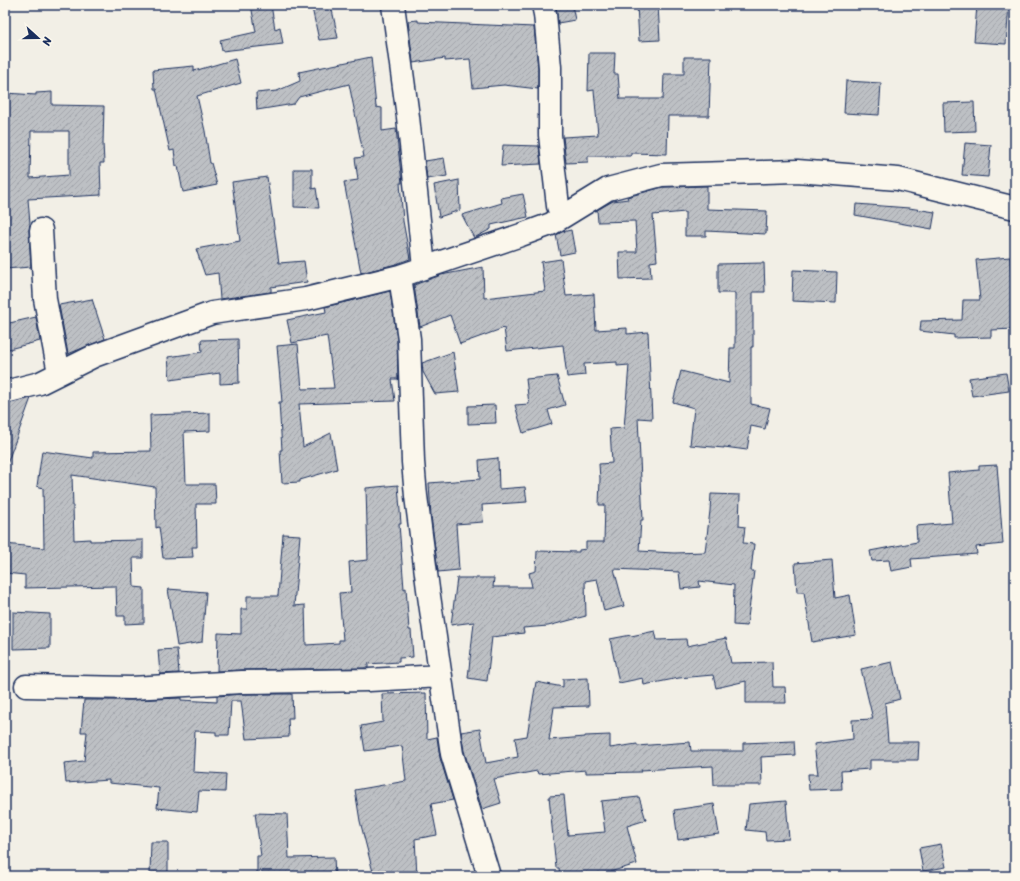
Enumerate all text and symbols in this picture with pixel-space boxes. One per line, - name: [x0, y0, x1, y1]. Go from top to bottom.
- north arrow: [18, 18, 58, 58]
- text: N: [36, 34, 57, 49]

